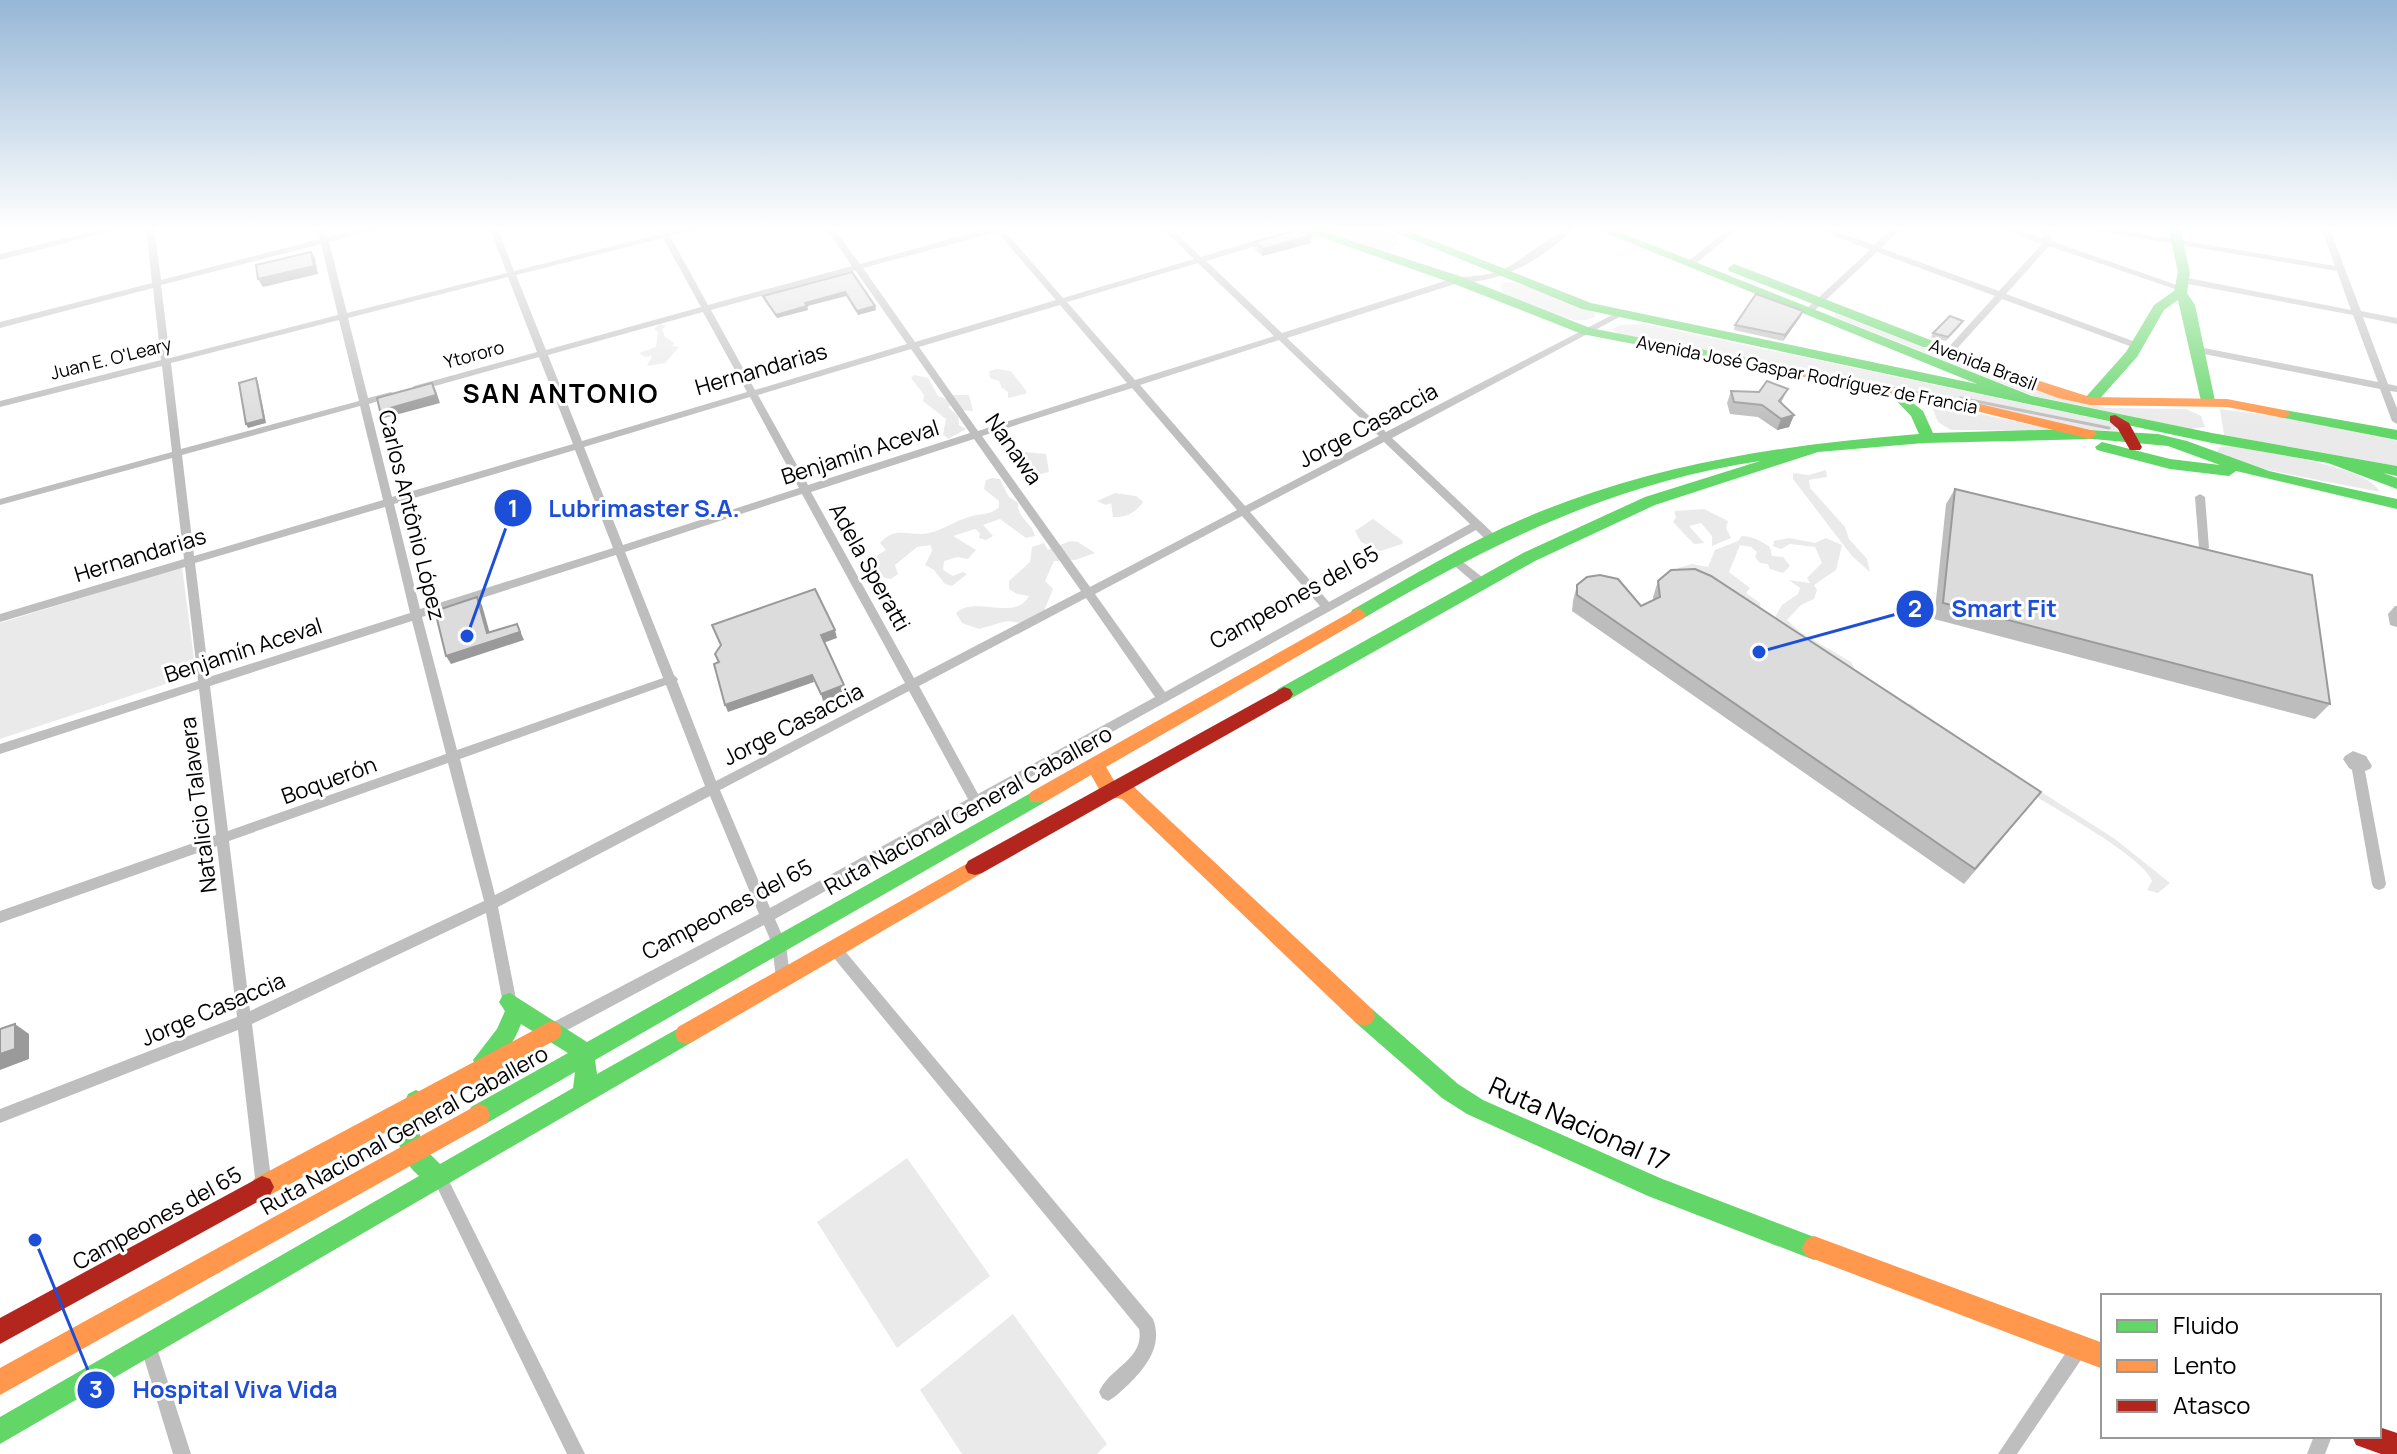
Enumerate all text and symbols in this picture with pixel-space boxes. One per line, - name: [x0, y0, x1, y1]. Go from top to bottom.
- street label: Avenida José Gaspar Rodríguez de Francia: [1635, 329, 1980, 419]
- street label: Juan E. O'Leary: [48, 331, 174, 385]
- street label: Avenida Brasil: [1926, 332, 2041, 396]
- street label: Ytororo: [441, 334, 507, 374]
- street label: Hernandarias: [691, 336, 831, 402]
- district label: SAN ANTONIO: [462, 375, 660, 411]
- street label: Jorge Casaccia: [1293, 376, 1443, 474]
- street label: Carlos Antônio López: [371, 407, 453, 623]
- street label: Nanawa: [979, 407, 1049, 491]
- street label: Benjamín Aceval: [777, 412, 943, 492]
- callout: Lubrimaster S.A.: [493, 484, 756, 532]
- text: 1: [508, 491, 518, 524]
- text: Lubrimaster S.A.: [548, 491, 740, 524]
- street label: Adela Speratti: [822, 498, 918, 636]
- street label: Hernandarias: [70, 521, 210, 589]
- street label: Campeones del 65: [1204, 538, 1384, 656]
- callout: Smart Fit: [1895, 585, 2073, 633]
- text: 2: [1908, 591, 1922, 624]
- text: Smart Fit: [1951, 591, 2057, 624]
- street label: Benjamín Aceval: [160, 610, 326, 690]
- street label: Jorge Casaccia: [718, 676, 868, 772]
- street label: Natalicio Talavera: [172, 715, 224, 895]
- street label: Ruta Nacional General Caballero: [819, 718, 1117, 902]
- street label: Boquerón: [277, 749, 381, 811]
- street label: Campeones del 65: [636, 851, 818, 967]
- street label: Jorge Casaccia: [136, 965, 290, 1053]
- street label: Ruta Nacional General Caballero: [255, 1038, 553, 1222]
- street label: Ruta Nacional 17: [1484, 1067, 1675, 1179]
- street label: Campeones del 65: [67, 1159, 247, 1277]
- legend: [2101, 1294, 2381, 1438]
- text: Fluido: [2173, 1308, 2239, 1341]
- text: Lento: [2173, 1348, 2237, 1381]
- callout: Hospital Viva Vida: [76, 1366, 353, 1414]
- text: 3: [89, 1372, 103, 1405]
- text: Hospital Viva Vida: [132, 1372, 338, 1405]
- text: Atasco: [2173, 1388, 2250, 1421]

